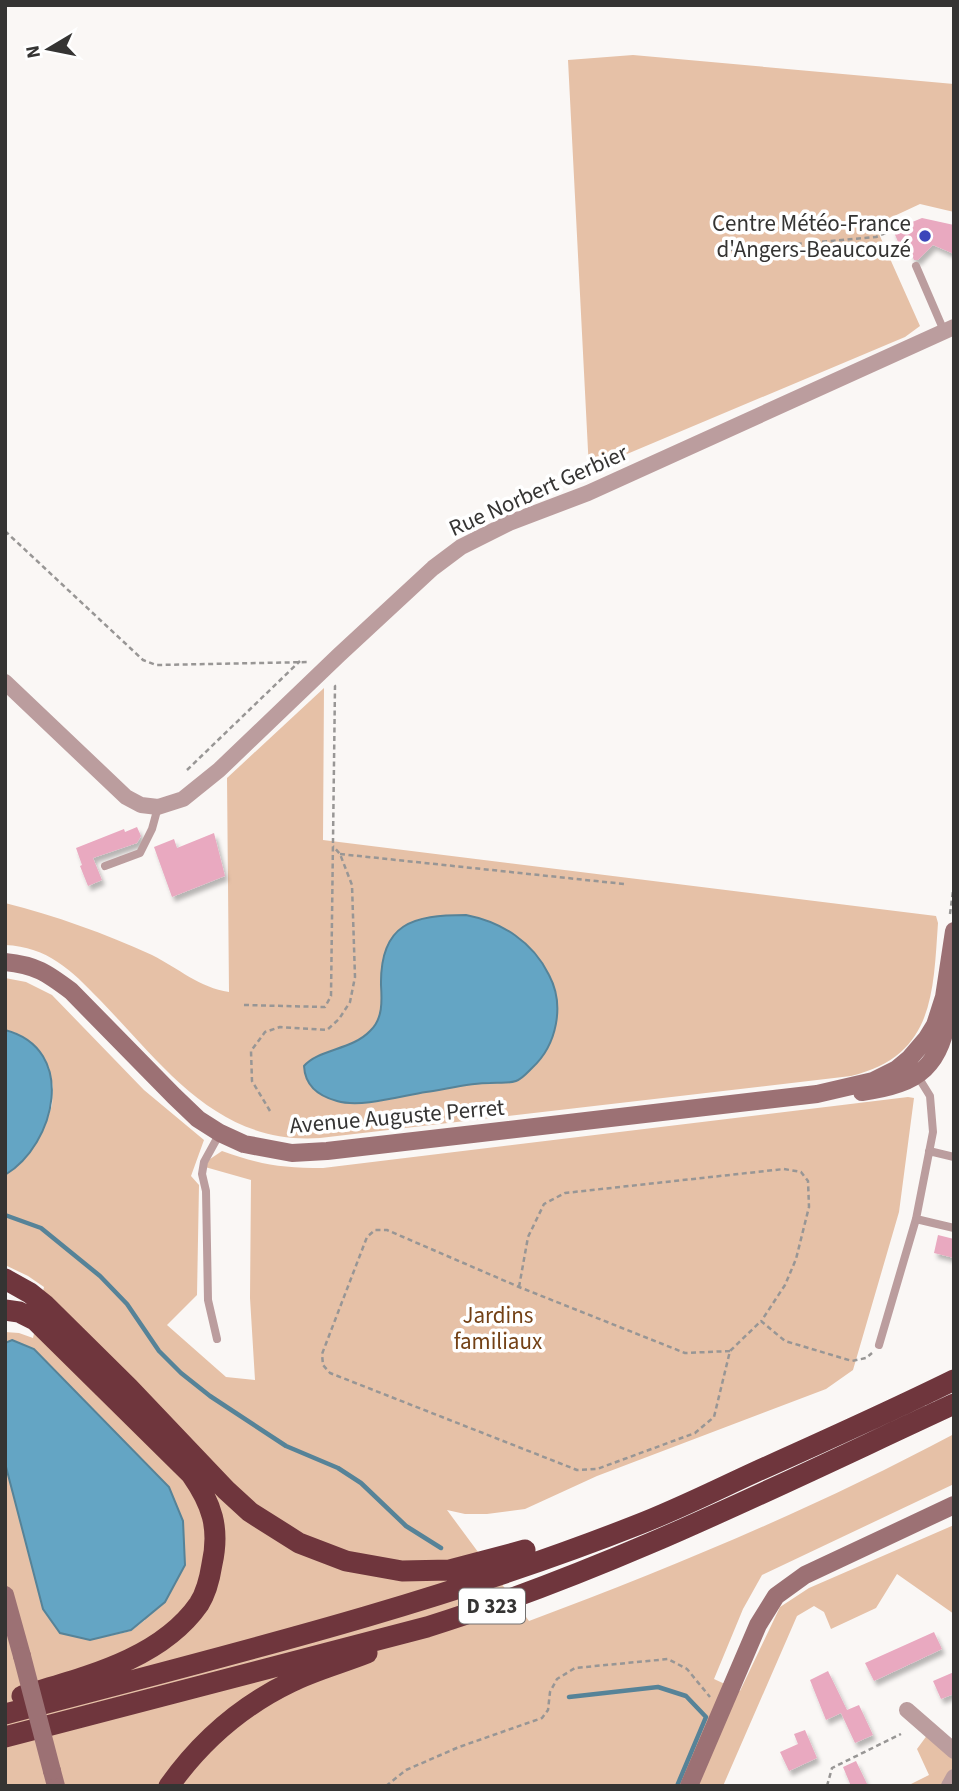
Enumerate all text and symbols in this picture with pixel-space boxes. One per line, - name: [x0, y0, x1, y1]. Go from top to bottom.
- north arrow: [14, 14, 84, 84]
- text: N: [19, 43, 48, 60]
- place label: Centre Météo-France d'Angers-Beaucouzé: [712, 207, 911, 266]
- marker: Centre Météo-France d'Angers-Beaucouzé: [917, 228, 933, 244]
- street label: Rue Norbert Gerbier: [443, 436, 634, 545]
- street label: Avenue Auguste Perret: [288, 1091, 506, 1142]
- park label: Jardins familiaux: [454, 1299, 542, 1358]
- road number: D 323: [459, 1588, 525, 1624]

